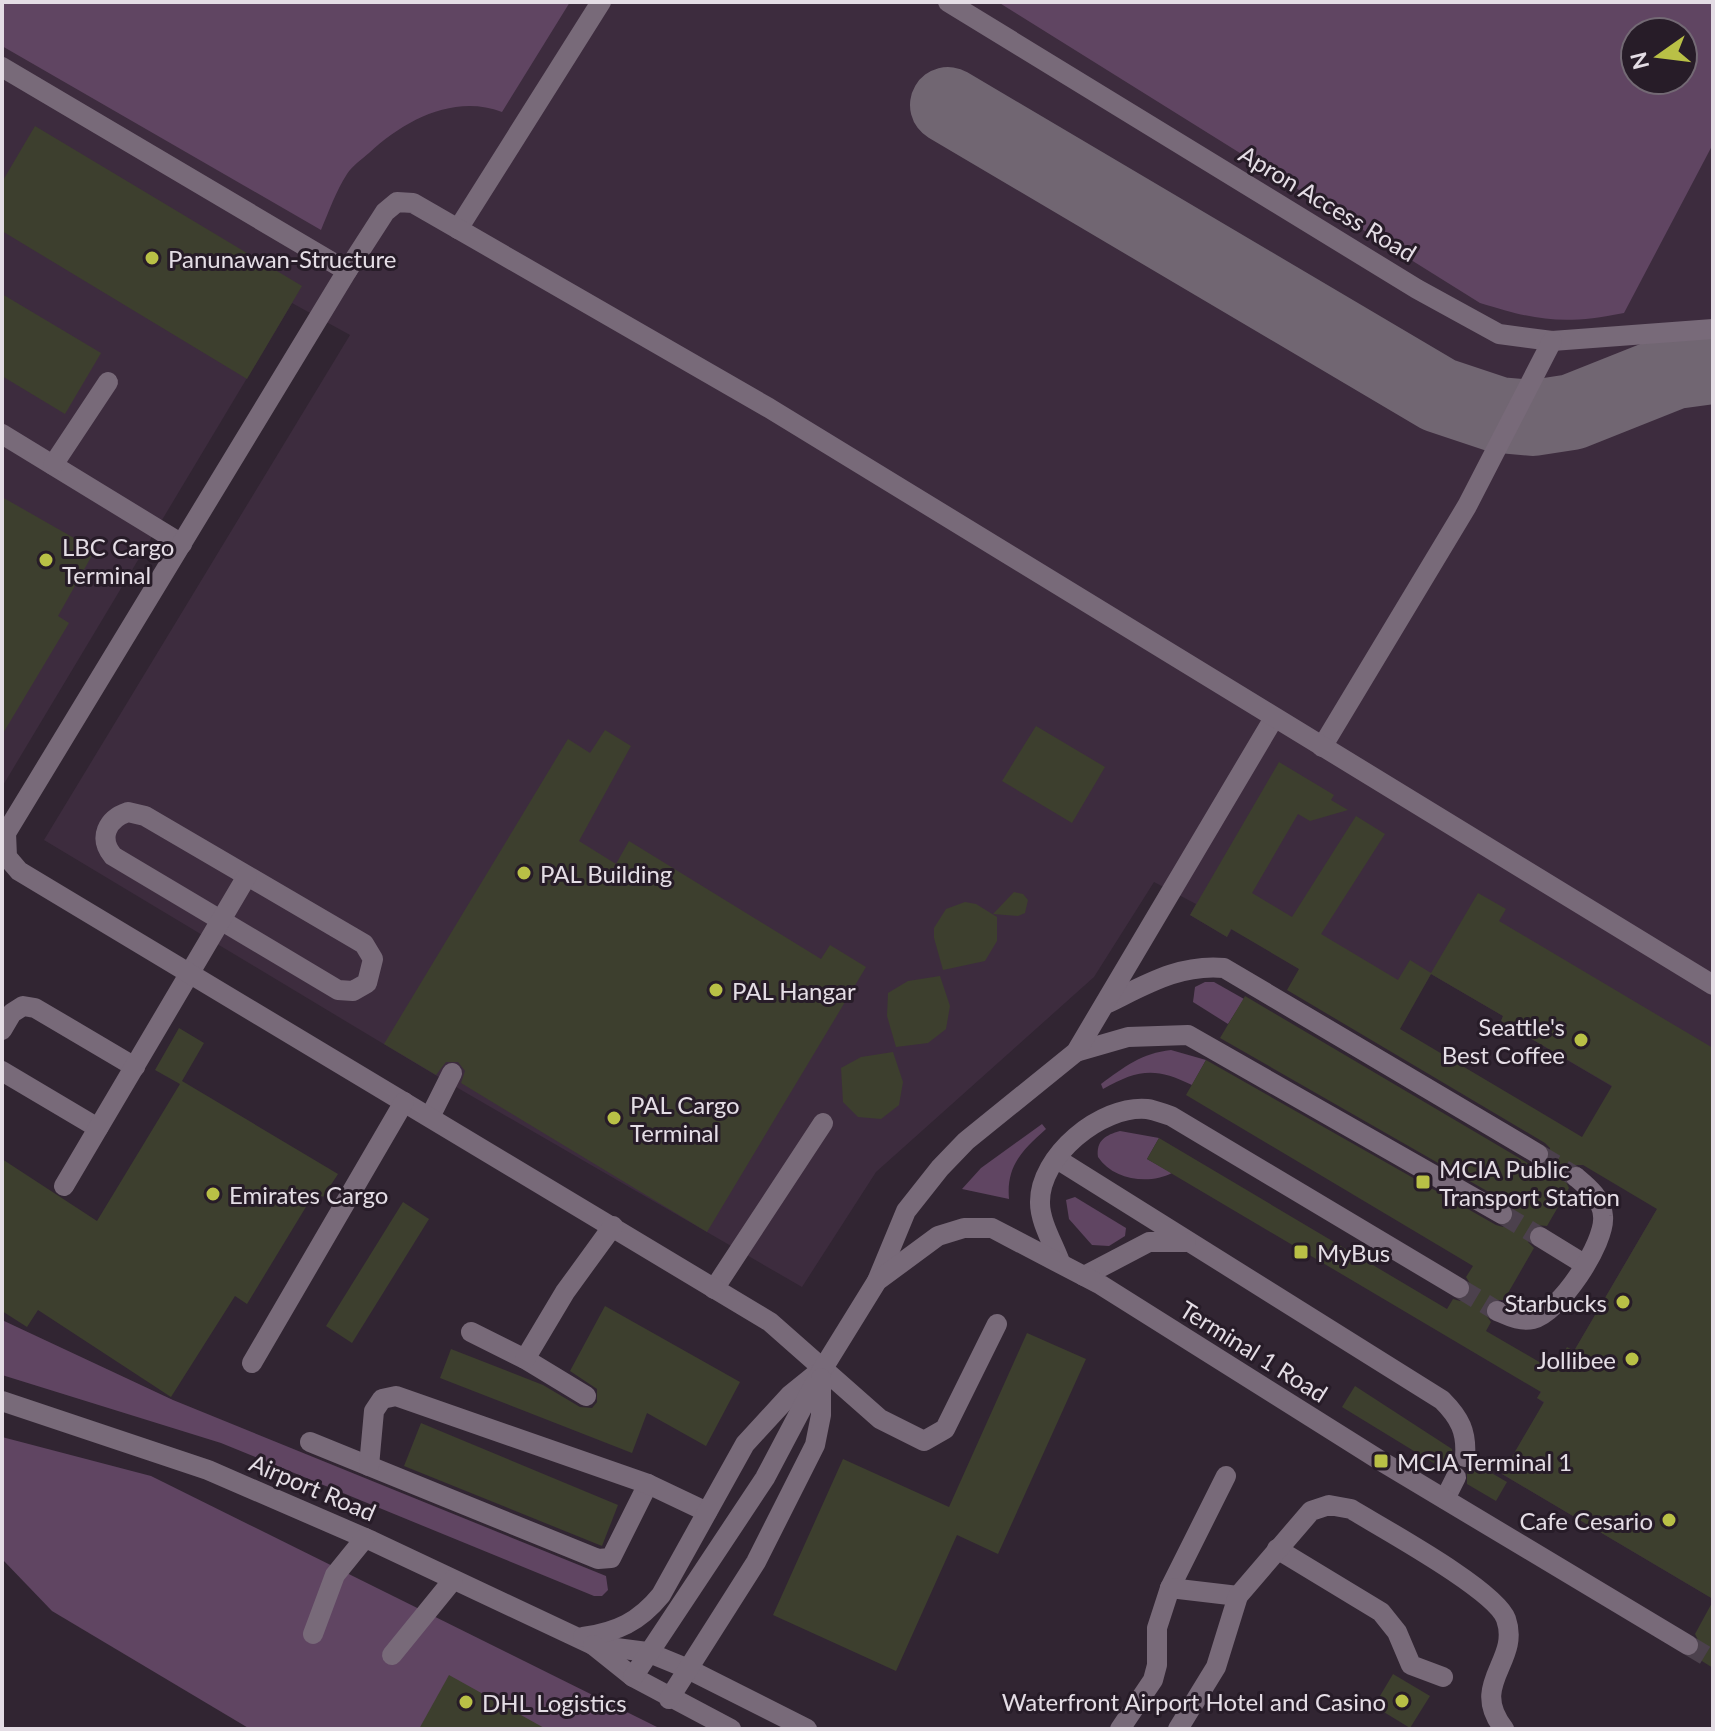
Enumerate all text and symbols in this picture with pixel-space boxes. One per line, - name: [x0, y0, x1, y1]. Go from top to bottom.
- north arrow: [1619, 16, 1699, 96]
- text: N: [1624, 49, 1654, 72]
- street label: Apron Access Road: [1234, 139, 1422, 267]
- place label: Panunawan-Structure: [168, 244, 396, 273]
- marker: Panunawan-Structure: [143, 249, 161, 267]
- place label: LBC Cargo Terminal: [62, 532, 174, 589]
- marker: LBC Cargo Terminal: [37, 551, 55, 569]
- place label: PAL Building: [540, 859, 672, 888]
- marker: PAL Building: [515, 864, 533, 882]
- place label: PAL Hangar: [732, 976, 856, 1005]
- marker: PAL Hangar: [707, 981, 725, 999]
- place label: Seattle's Best Coffee: [1442, 1012, 1565, 1069]
- marker: Seattle's Best Coffee: [1572, 1031, 1590, 1049]
- place label: PAL Cargo Terminal: [630, 1090, 740, 1147]
- marker: PAL Cargo Terminal: [605, 1109, 623, 1127]
- place label: MCIA Public Transport Station: [1439, 1154, 1620, 1211]
- marker: MCIA Public Transport Station: [1414, 1173, 1432, 1191]
- place label: Emirates Cargo: [229, 1180, 388, 1209]
- marker: Emirates Cargo: [204, 1185, 222, 1203]
- place label: MyBus: [1317, 1238, 1390, 1267]
- marker: MyBus: [1292, 1243, 1310, 1261]
- place label: Starbucks: [1504, 1288, 1607, 1317]
- marker: Starbucks: [1614, 1293, 1632, 1311]
- street label: Terminal 1 Road: [1175, 1294, 1333, 1408]
- place label: Jollibee: [1537, 1345, 1616, 1374]
- marker: Jollibee: [1623, 1350, 1641, 1368]
- street label: Airport Road: [245, 1447, 381, 1527]
- place label: MCIA Terminal 1: [1397, 1447, 1572, 1476]
- marker: MCIA Terminal 1: [1372, 1452, 1390, 1470]
- place label: Cafe Cesario: [1519, 1506, 1653, 1535]
- marker: Cafe Cesario: [1660, 1511, 1678, 1529]
- place label: Waterfront Airport Hotel and Casino: [1002, 1687, 1386, 1716]
- place label: DHL Logistics: [482, 1688, 627, 1717]
- marker: Waterfront Airport Hotel and Casino: [1393, 1692, 1411, 1710]
- marker: DHL Logistics: [457, 1693, 475, 1711]

